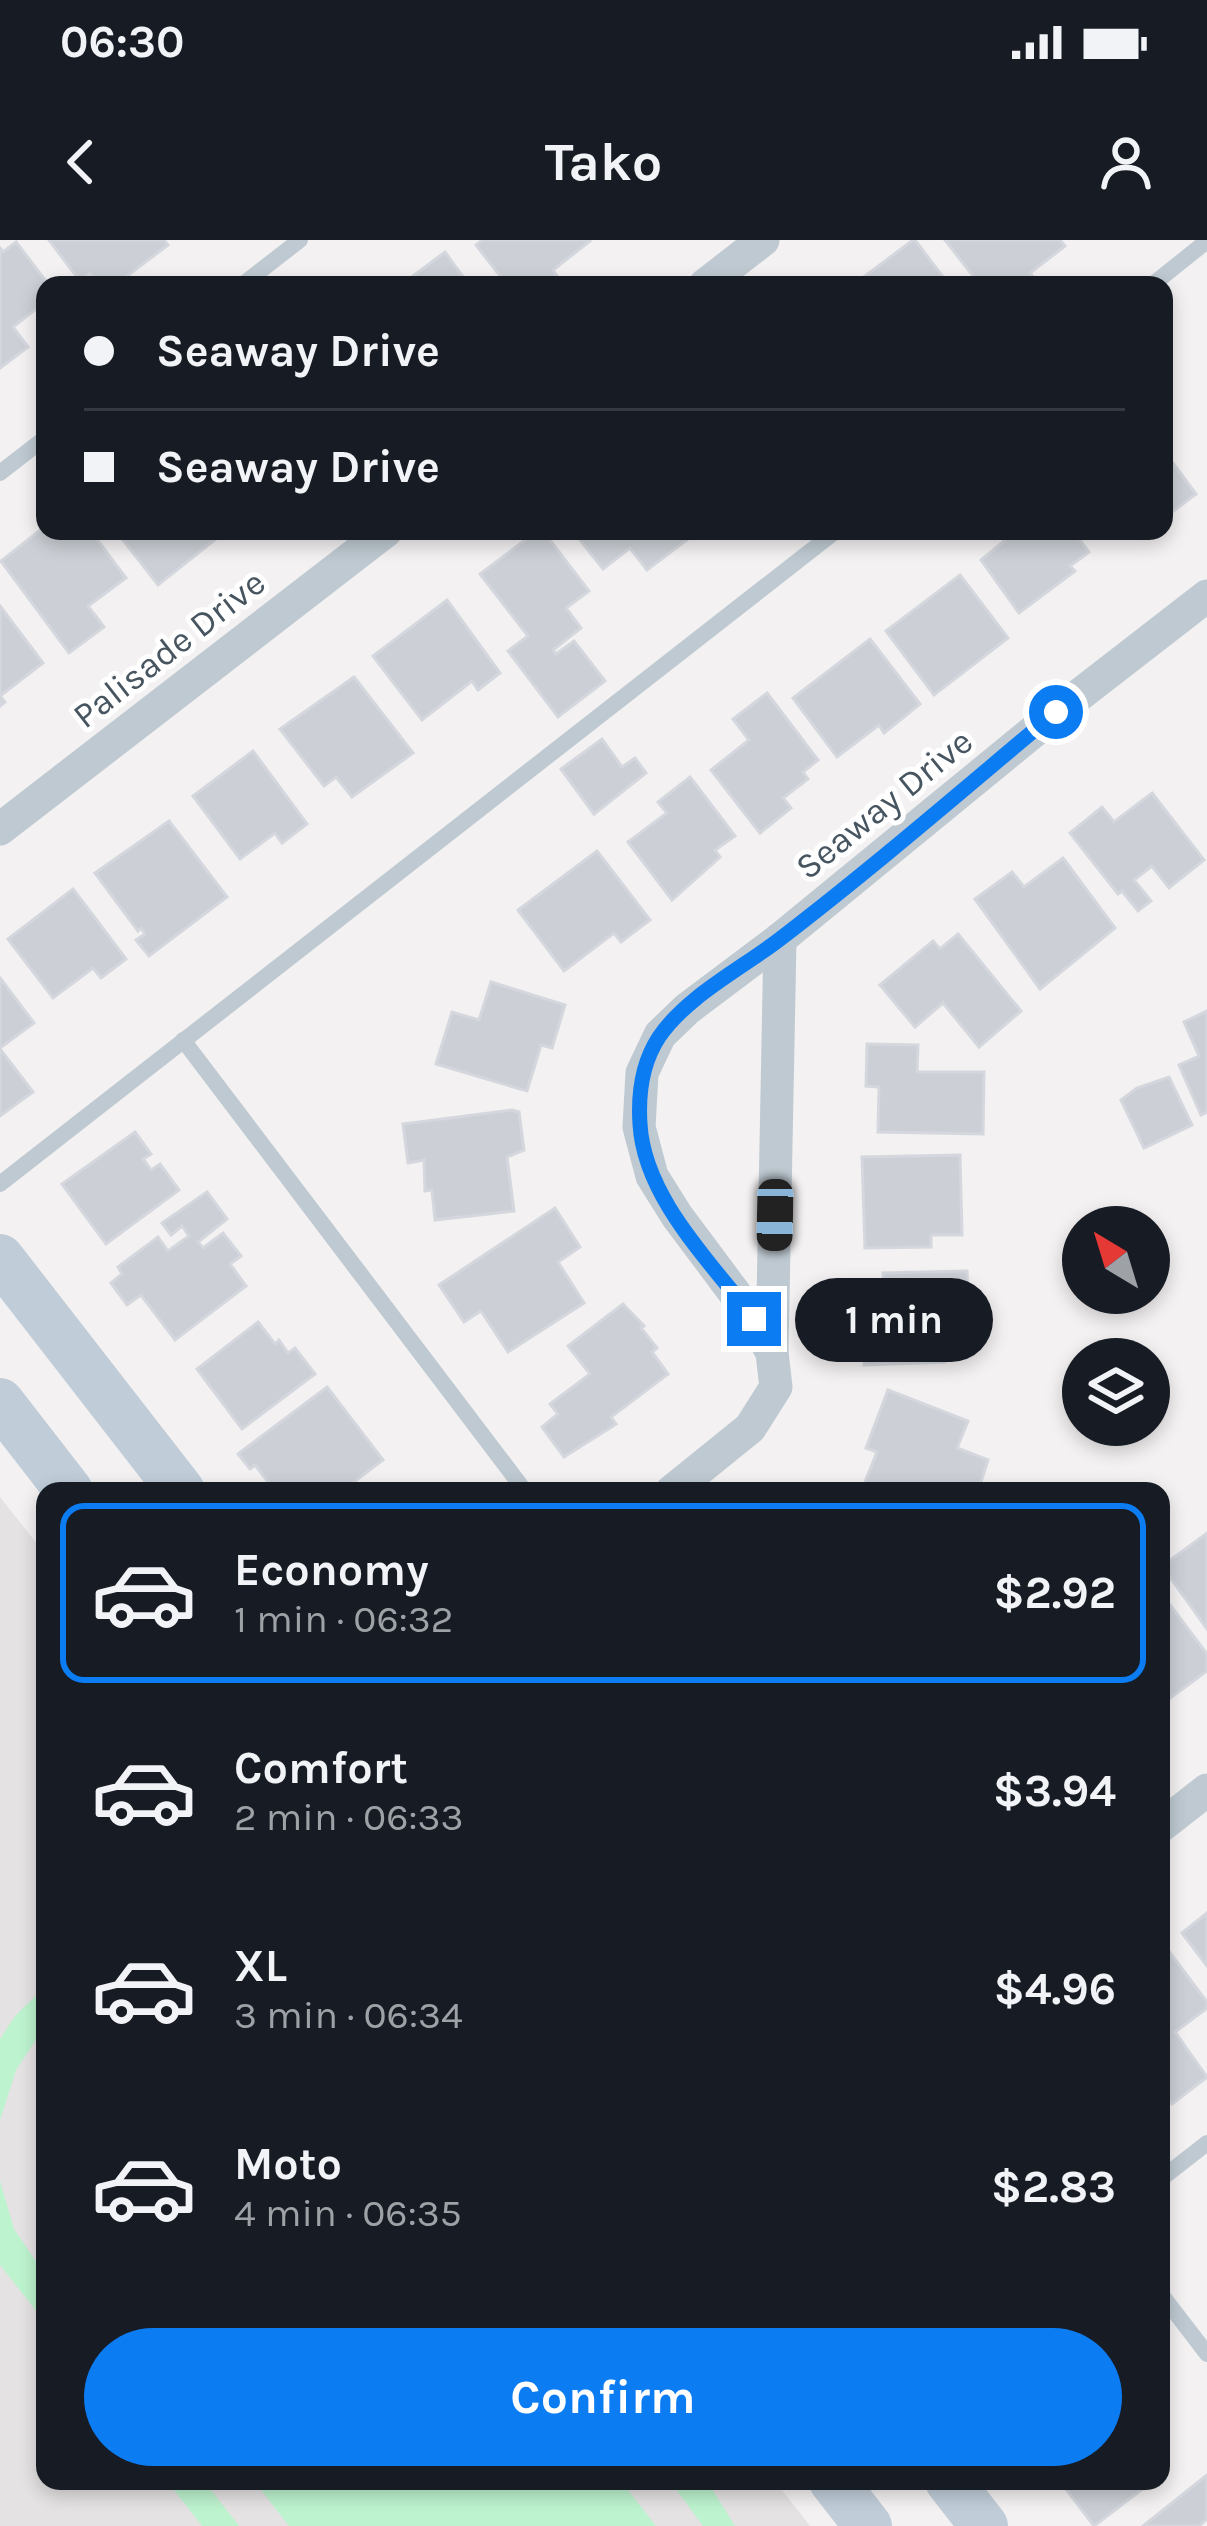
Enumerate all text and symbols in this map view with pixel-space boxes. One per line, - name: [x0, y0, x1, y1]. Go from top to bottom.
- text: 06:30: [60, 16, 184, 68]
- icon: back: [48, 129, 114, 195]
- icon: person: [1093, 129, 1159, 195]
- text: Tako: [545, 130, 662, 194]
- text: Seaway Drive: [156, 325, 440, 377]
- text: Seaway Drive: [156, 441, 440, 493]
- street label: Palisade Drive: [65, 561, 273, 737]
- route start: [1029, 685, 1083, 739]
- street label: Seaway Drive: [787, 720, 981, 888]
- car: [756, 1179, 794, 1251]
- north arrow: [1062, 1206, 1170, 1314]
- map controls: [1062, 1206, 1170, 1446]
- callout: 1 min: [796, 1277, 994, 1361]
- route end: [727, 1292, 781, 1346]
- text: 1 min: [845, 1297, 943, 1343]
- button: layers: [1062, 1338, 1170, 1446]
- icon: car: [90, 1539, 198, 1647]
- text: Economy: [234, 1544, 429, 1596]
- text: $2.92: [993, 1567, 1116, 1619]
- text: 1 min · 06:32: [234, 1596, 453, 1642]
- icon: car: [90, 1737, 198, 1845]
- text: Comfort: [234, 1742, 408, 1794]
- text: $3.94: [993, 1765, 1116, 1817]
- text: 2 min · 06:33: [234, 1794, 464, 1840]
- icon: car: [90, 1935, 198, 2043]
- text: XL: [234, 1940, 287, 1992]
- text: $4.96: [994, 1963, 1116, 2015]
- text: 3 min · 06:34: [234, 1992, 463, 2038]
- icon: car: [90, 2133, 198, 2241]
- text: Moto: [234, 2138, 342, 2190]
- text: $2.83: [991, 2161, 1116, 2213]
- text: 4 min · 06:35: [234, 2190, 462, 2236]
- button: Confirm: [84, 2328, 1122, 2466]

